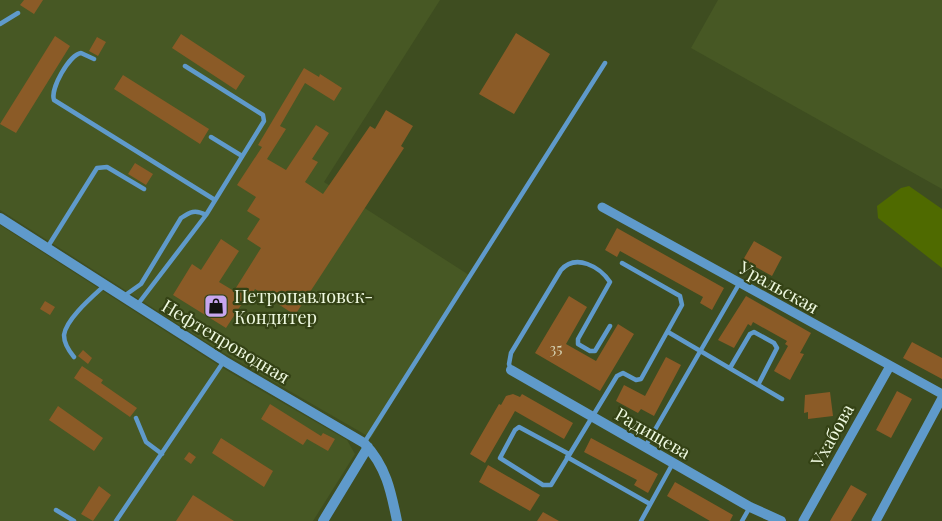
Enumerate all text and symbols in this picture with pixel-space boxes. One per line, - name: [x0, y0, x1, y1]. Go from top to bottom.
- street label: Уральская: [734, 255, 823, 319]
- place label: Петропавловск- Кондитер: [234, 284, 373, 329]
- street label: Нефтепроводная: [158, 293, 295, 389]
- shop icon: Петропавловск- Кондитер: [203, 293, 229, 319]
- house number: 35: [550, 338, 563, 358]
- street label: Ухабова: [804, 399, 859, 472]
- street label: Радищева: [611, 402, 695, 464]

